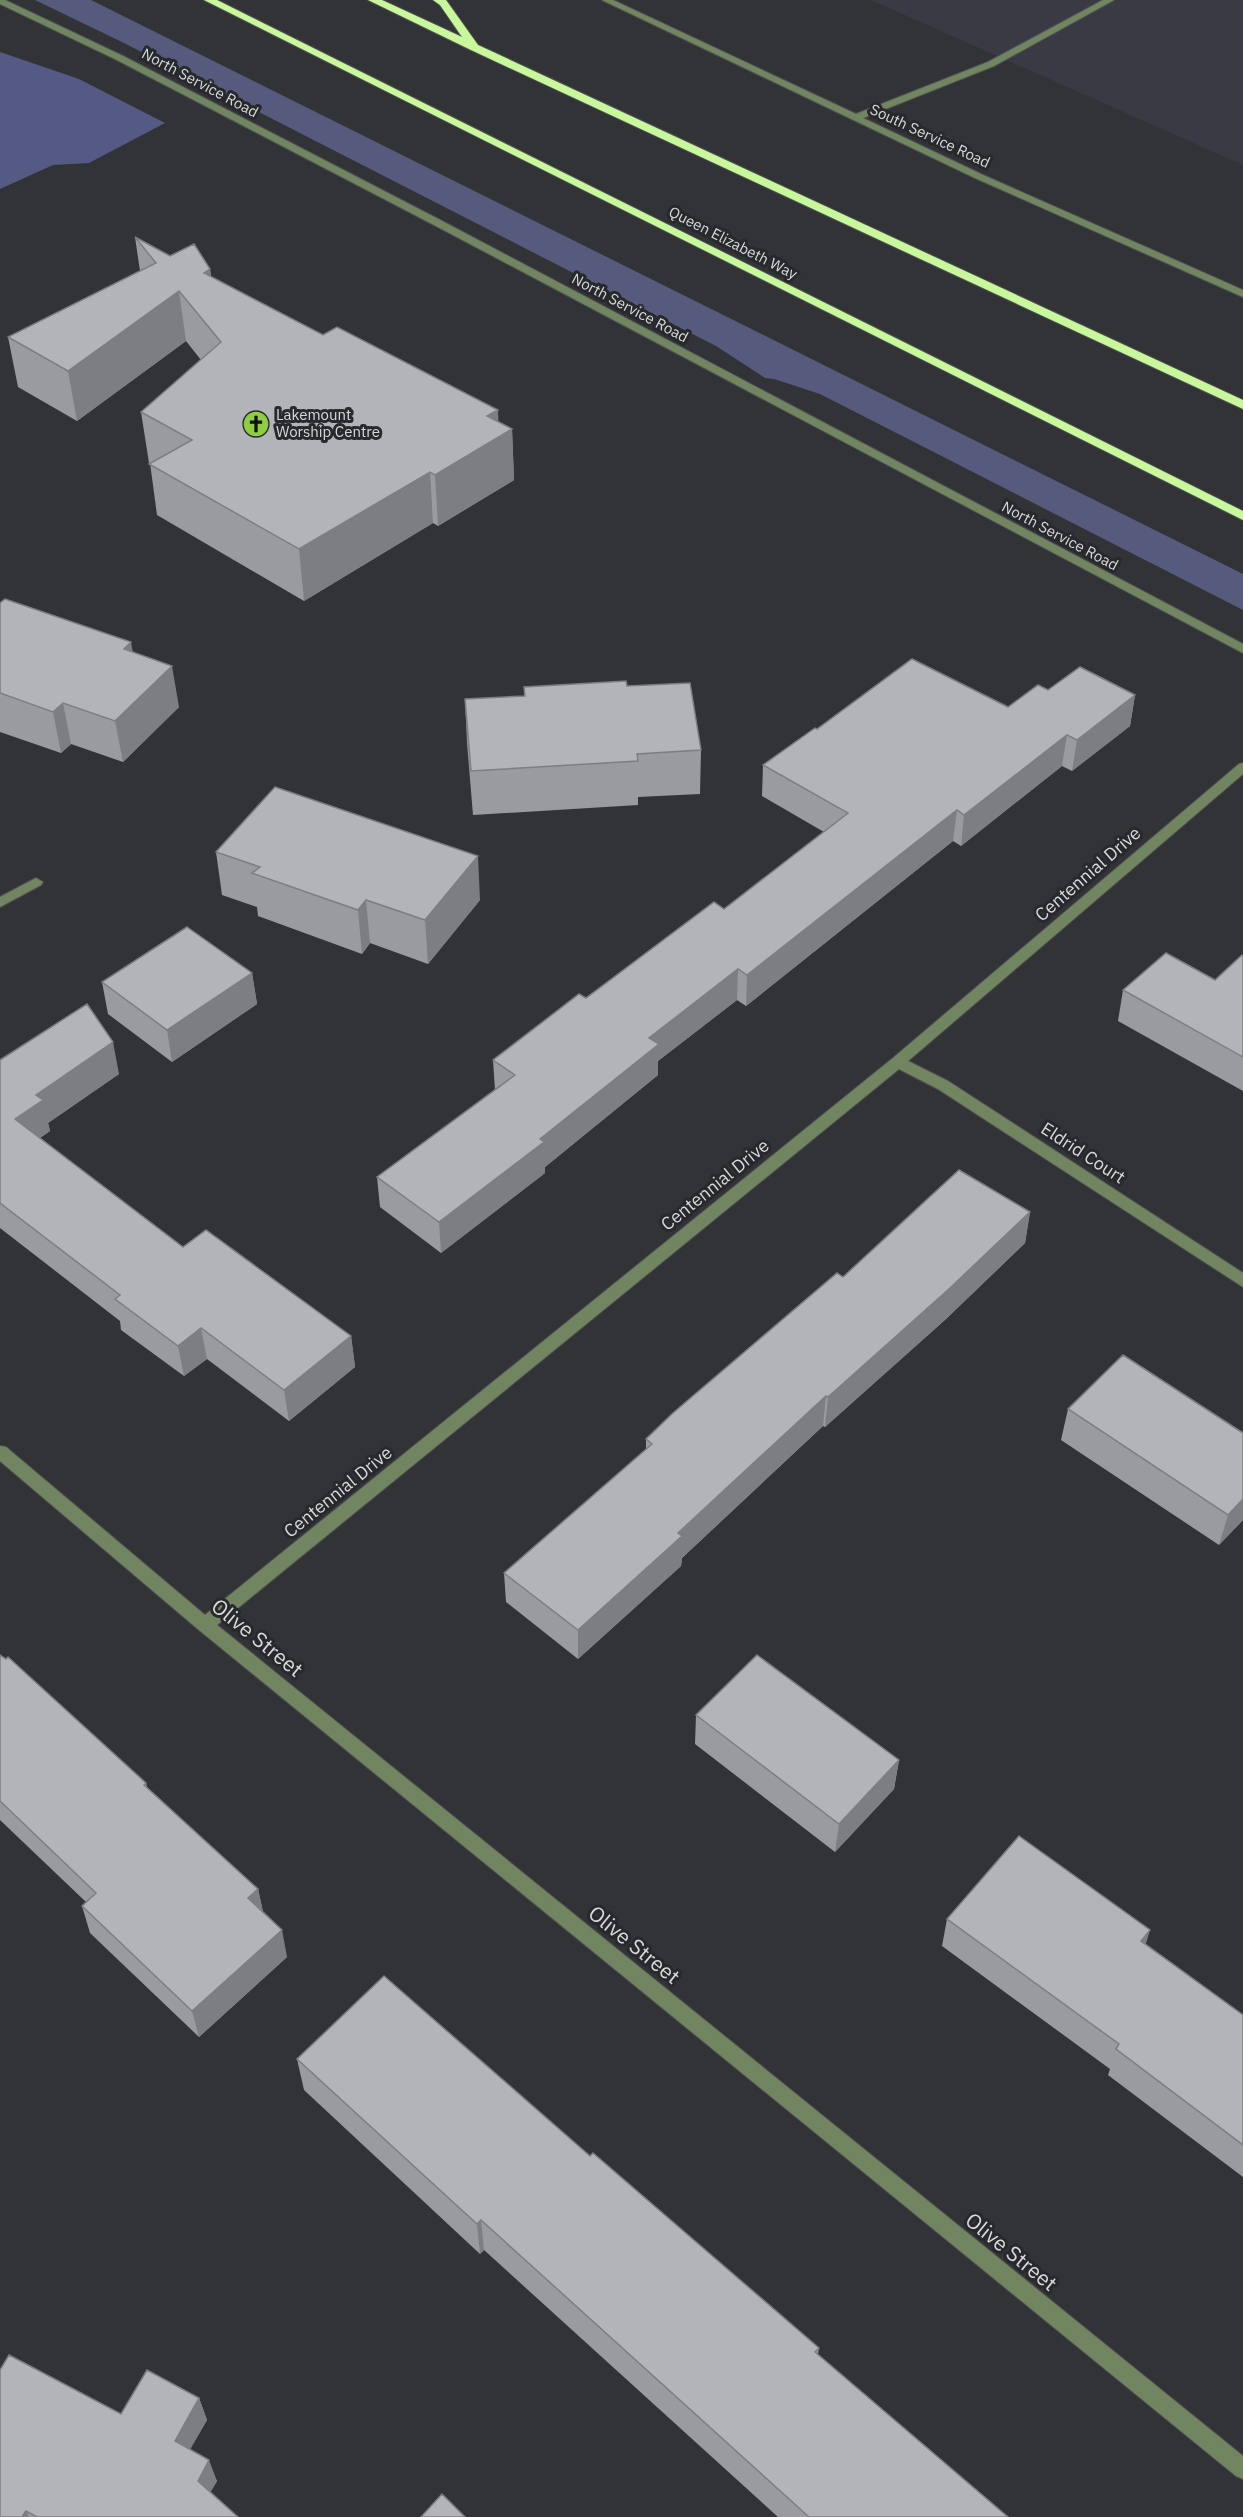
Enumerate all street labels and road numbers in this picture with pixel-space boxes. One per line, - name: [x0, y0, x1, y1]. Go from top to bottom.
- street label: North Service Road: [139, 44, 262, 121]
- street label: South Service Road: [867, 99, 993, 172]
- street label: Queen Elizabeth Way: [666, 202, 801, 284]
- street label: North Service Road: [569, 269, 692, 346]
- street label: North Service Road: [999, 497, 1122, 574]
- street label: Centennial Drive: [1030, 821, 1145, 926]
- street label: Eldrid Court: [1037, 1117, 1130, 1188]
- street label: Centennial Drive: [656, 1134, 774, 1235]
- street label: Centennial Drive: [279, 1441, 397, 1542]
- street label: Olive Street: [206, 1592, 309, 1683]
- street label: Olive Street: [583, 1899, 686, 1990]
- street label: Olive Street: [960, 2206, 1063, 2297]

